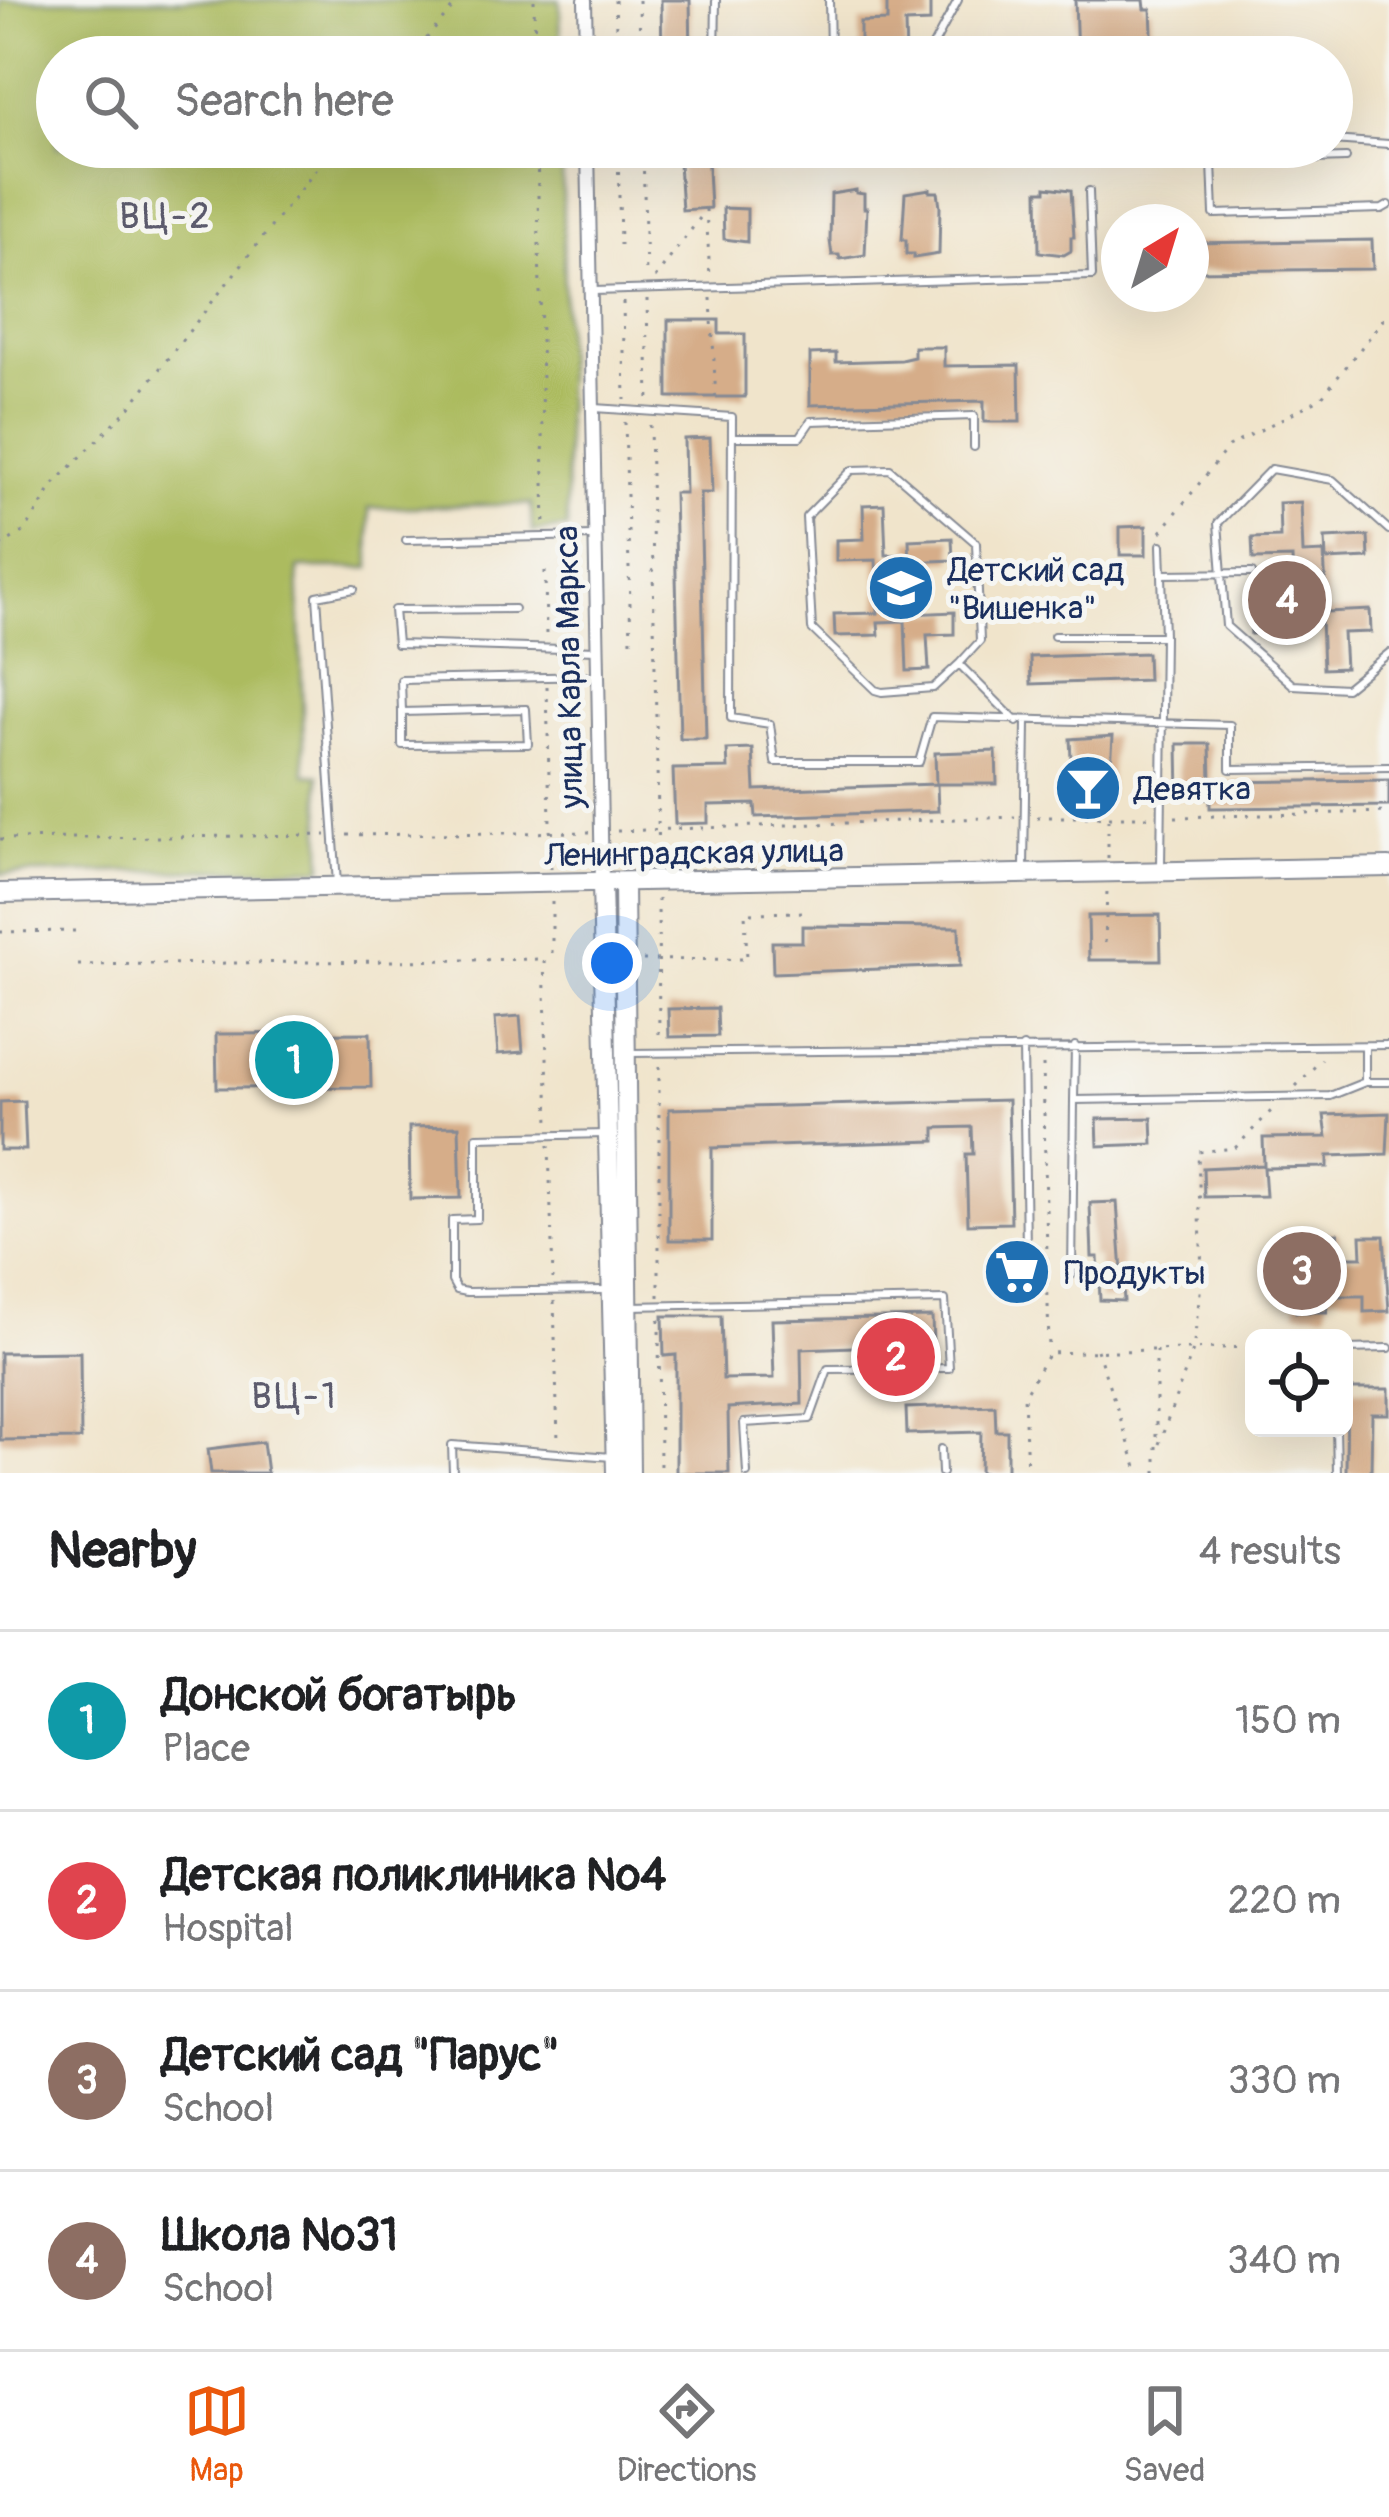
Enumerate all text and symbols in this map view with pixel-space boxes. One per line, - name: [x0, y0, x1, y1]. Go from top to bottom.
- search box: [36, 36, 1353, 168]
- icon: search: [78, 69, 144, 135]
- text: Search here: [174, 74, 394, 130]
- district label: ВЦ-2: [119, 194, 213, 239]
- north arrow: [1101, 204, 1209, 312]
- street label: улица Карла Маркса: [547, 525, 592, 810]
- place label: Детский сад "Вишенка": [947, 550, 1124, 629]
- school or university icon: Детский сад "Вишенка": [866, 553, 936, 623]
- pin: 4: [1248, 555, 1326, 645]
- bar icon: Девятка: [1053, 753, 1123, 823]
- place label: Девятка: [1133, 769, 1251, 810]
- street label: Ленинградская улица: [543, 830, 844, 877]
- your location: [582, 933, 642, 993]
- pin: 1: [255, 1015, 333, 1105]
- pin: 3: [1263, 1226, 1341, 1316]
- supermarket icon: Продукты: [982, 1237, 1052, 1307]
- place label: Продукты: [1064, 1253, 1206, 1294]
- pin: 2: [857, 1312, 935, 1402]
- map controls: [1245, 1329, 1353, 1437]
- button: locate: [1245, 1329, 1353, 1437]
- district label: ВЦ-1: [251, 1374, 339, 1419]
- text: Nearby: [48, 1519, 196, 1583]
- text: 4 results: [1199, 1527, 1341, 1576]
- text: Донской богатырь: [162, 1668, 517, 1724]
- text: 1: [79, 1696, 95, 1745]
- text: 150 m: [1235, 1696, 1341, 1745]
- text: Place: [162, 1724, 250, 1773]
- text: Детская поликлиника №4: [162, 1848, 666, 1904]
- text: 2: [76, 1876, 98, 1925]
- text: 220 m: [1228, 1876, 1341, 1925]
- text: Hospital: [162, 1904, 294, 1953]
- text: Детский сад "Парус": [162, 2028, 560, 2084]
- text: 3: [76, 2056, 98, 2105]
- text: 330 m: [1228, 2056, 1341, 2105]
- text: School: [162, 2084, 274, 2133]
- text: Школа №31: [162, 2208, 398, 2264]
- text: 4: [76, 2236, 98, 2285]
- text: 340 m: [1227, 2236, 1341, 2285]
- text: School: [162, 2264, 274, 2313]
- tab: Map: [184, 2378, 250, 2491]
- tab: Directions: [617, 2378, 757, 2491]
- tab: Saved: [1124, 2378, 1205, 2491]

